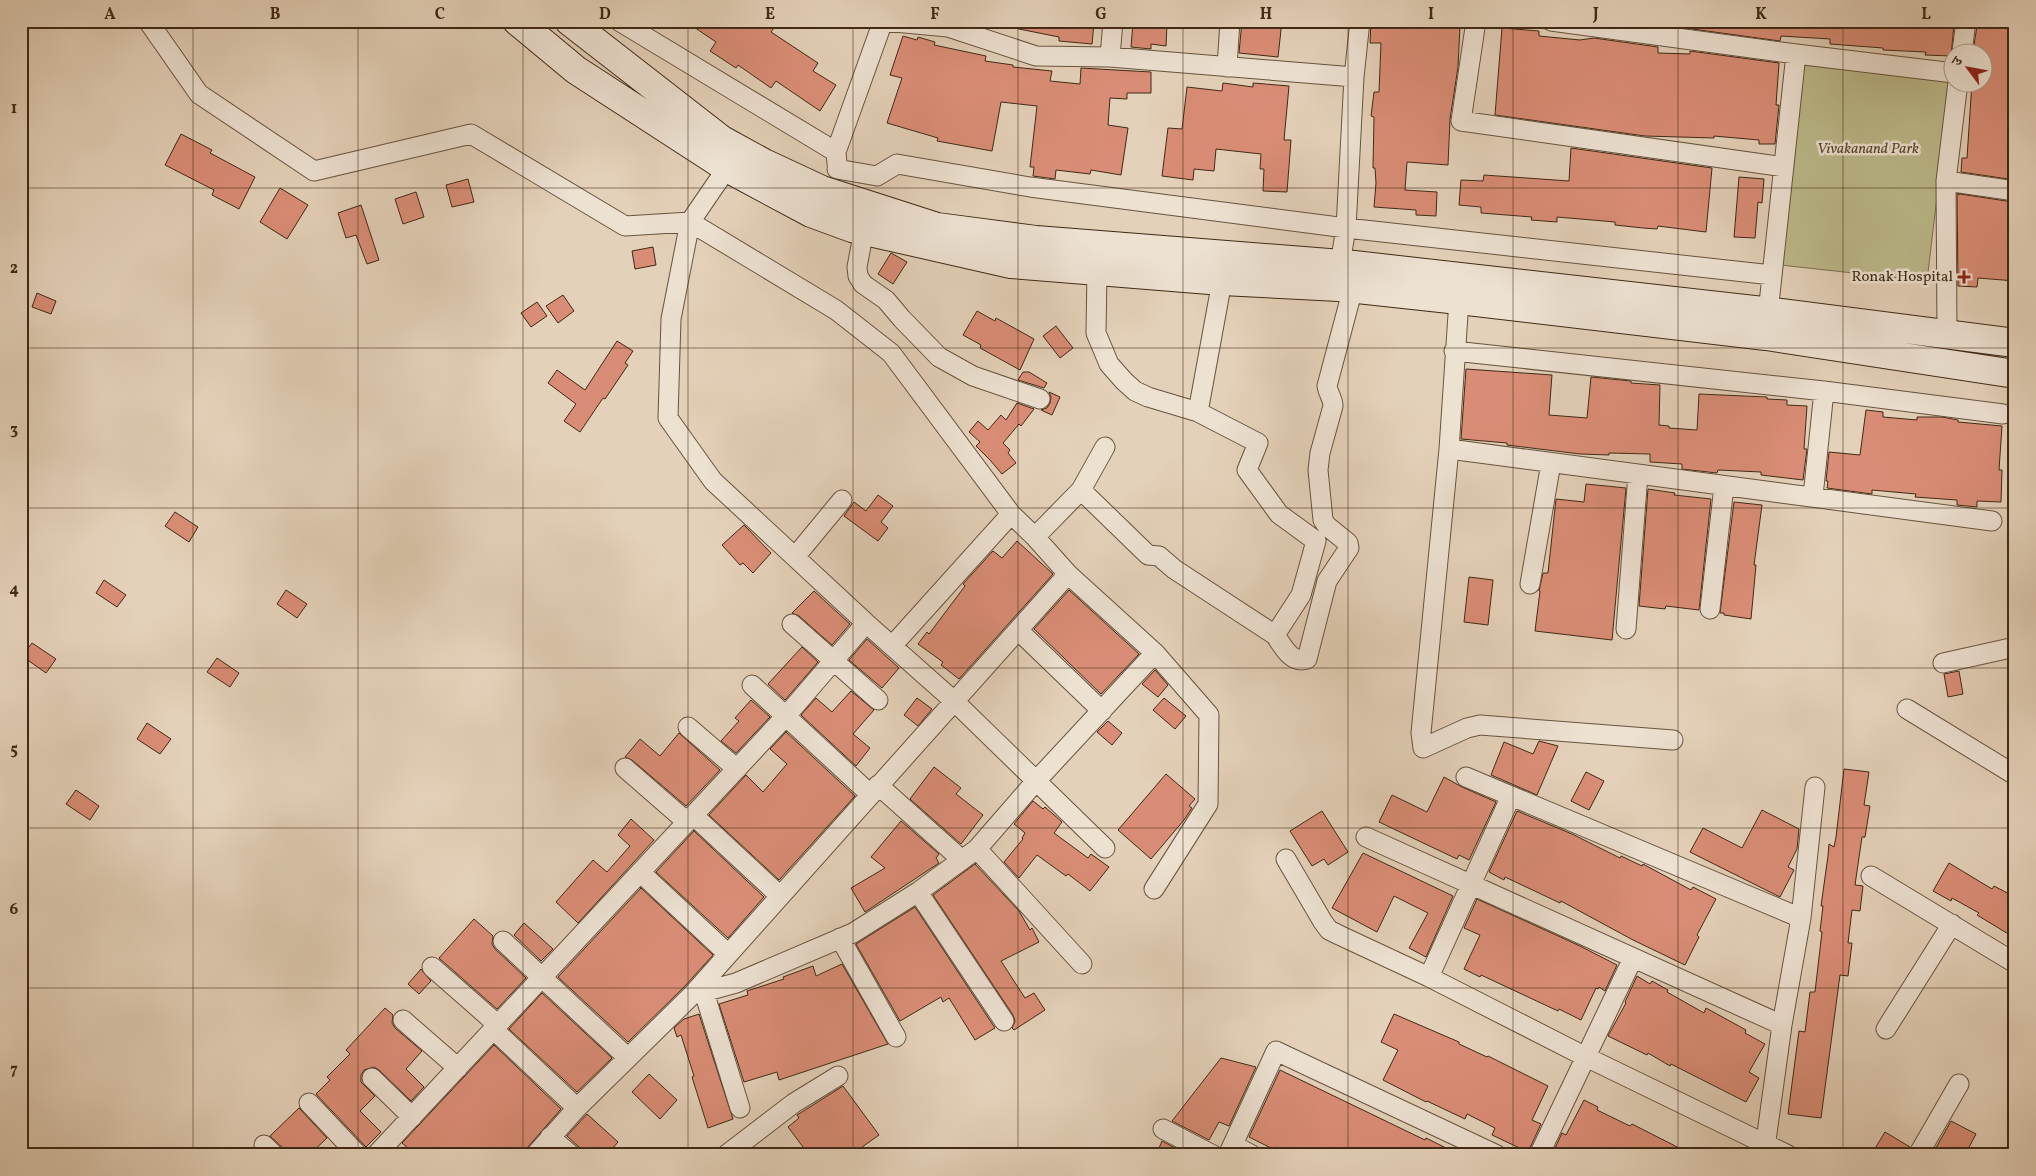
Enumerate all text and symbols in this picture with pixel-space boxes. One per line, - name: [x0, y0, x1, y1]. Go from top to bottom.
- text: A: [104, 4, 116, 26]
- text: B: [270, 4, 281, 26]
- text: C: [435, 4, 445, 26]
- text: D: [599, 4, 611, 26]
- text: E: [765, 4, 775, 26]
- text: F: [930, 4, 940, 26]
- text: G: [1095, 4, 1107, 26]
- text: H: [1260, 4, 1272, 26]
- text: I: [1428, 4, 1434, 26]
- text: J: [1592, 4, 1599, 26]
- text: K: [1755, 4, 1767, 26]
- text: L: [1921, 4, 1931, 26]
- north arrow: [1944, 42, 1994, 92]
- text: उ: [1948, 53, 1969, 71]
- text: 1: [11, 98, 17, 120]
- park label: Vivakanand Park: [1817, 139, 1919, 160]
- text: 2: [10, 258, 18, 280]
- place label: Ronak Hospital: [1851, 267, 1953, 288]
- marker: Ronak Hospital: [1957, 270, 1971, 284]
- text: 3: [10, 419, 18, 441]
- text: 4: [9, 579, 19, 601]
- text: 5: [10, 739, 18, 761]
- text: 6: [10, 899, 19, 921]
- text: 7: [10, 1059, 18, 1081]

